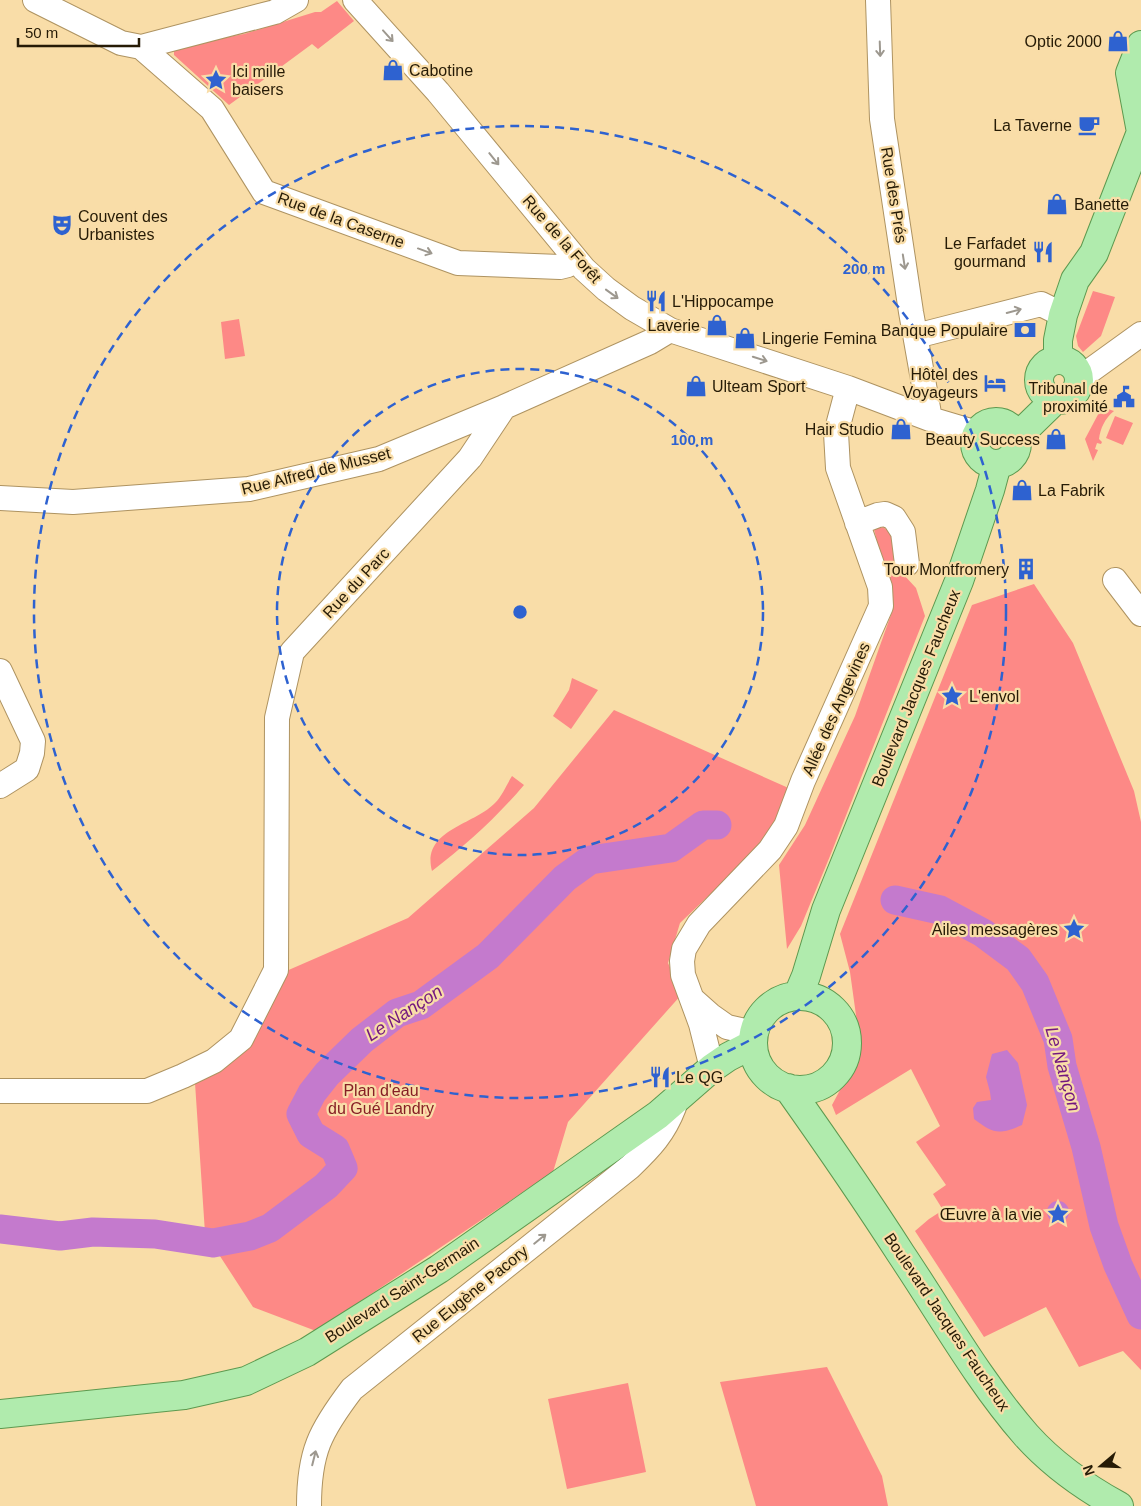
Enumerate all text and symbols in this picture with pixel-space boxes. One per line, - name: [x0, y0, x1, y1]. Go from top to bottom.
- scale bar: [18, 15, 139, 47]
- text: 50 m: [25, 24, 58, 41]
- shop icon: Optic 2000: [1105, 28, 1131, 54]
- one-way arrow: [382, 30, 394, 43]
- place label: Optic 2000: [1025, 33, 1102, 50]
- one-way arrow: [875, 40, 884, 56]
- shop icon: Cabotine: [380, 57, 406, 83]
- place label: Cabotine: [409, 62, 473, 79]
- place label: Ici mille baisers: [232, 63, 285, 98]
- place icon: Ici mille baisers: [203, 67, 229, 93]
- cafe icon: La Taverne: [1076, 112, 1102, 138]
- place label: La Taverne: [993, 117, 1072, 134]
- street label: Rue des Prés: [878, 146, 910, 244]
- one-way arrow: [488, 153, 499, 166]
- street label: Rue de la Caserne: [275, 189, 407, 251]
- shop icon: Banette: [1044, 191, 1070, 217]
- street label: Rue de la Forêt: [519, 192, 605, 287]
- place label: Banette: [1074, 196, 1129, 213]
- place label: Couvent des Urbanistes: [78, 208, 168, 243]
- theatre icon: Couvent des Urbanistes: [49, 212, 75, 238]
- place label: Le Farfadet gourmand: [944, 235, 1027, 270]
- restaurant icon: Le Farfadet gourmand: [1030, 239, 1056, 265]
- one-way arrow: [417, 247, 433, 256]
- one-way arrow: [899, 254, 909, 270]
- text: 200 m: [843, 260, 885, 277]
- restaurant icon: L'Hippocampe: [643, 288, 669, 314]
- one-way arrow: [605, 289, 619, 299]
- place label: L'Hippocampe: [672, 293, 774, 310]
- one-way arrow: [1006, 306, 1022, 315]
- shop icon: Laverie: [704, 312, 730, 338]
- place label: Laverie: [648, 317, 700, 334]
- bank icon: Banque Populaire: [1012, 317, 1038, 343]
- place label: Banque Populaire: [881, 322, 1008, 339]
- shop icon: Lingerie Femina: [732, 325, 758, 351]
- place label: Lingerie Femina: [762, 330, 877, 347]
- one-way arrow: [751, 355, 767, 365]
- place label: Hôtel des Voyageurs: [902, 366, 978, 401]
- hotel icon: Hôtel des Voyageurs: [982, 370, 1008, 396]
- shop icon: Ulteam Sport: [683, 373, 709, 399]
- place label: Ulteam Sport: [712, 378, 806, 395]
- place label: Tribunal de proximité: [1029, 380, 1108, 415]
- public building icon: Tribunal de proximité: [1111, 384, 1137, 410]
- shop icon: Hair Studio: [888, 416, 914, 442]
- place label: Hair Studio: [805, 421, 884, 438]
- shop icon: Beauty Success: [1043, 426, 1069, 452]
- text: 100 m: [671, 431, 713, 448]
- place label: Beauty Success: [925, 431, 1040, 448]
- street label: Rue Alfred de Musset: [240, 444, 393, 498]
- shop icon: La Fabrik: [1009, 477, 1035, 503]
- place label: La Fabrik: [1038, 482, 1106, 499]
- street label: Rue du Parc: [319, 545, 393, 621]
- building icon: Tour Montfromery: [1013, 556, 1039, 582]
- place label: Tour Montfromery: [884, 561, 1009, 578]
- street label: Boulevard Jacques Faucheux: [869, 587, 963, 789]
- centre of rings: [511, 603, 529, 621]
- street label: Allée des Angevines: [799, 640, 873, 778]
- place icon: L'envol: [939, 683, 965, 709]
- place label: L'envol: [969, 688, 1019, 705]
- place icon: Ailes messagères: [1061, 916, 1087, 942]
- place label: Ailes messagères: [932, 921, 1058, 938]
- water label: Le Nançon: [362, 981, 446, 1045]
- water label: Le Nançon: [1041, 1024, 1085, 1114]
- restaurant icon: Le QG: [647, 1064, 673, 1090]
- place label: Le QG: [676, 1069, 723, 1086]
- park label: Plan d'eau du Gué Landry: [328, 1082, 434, 1117]
- place icon: Œuvre à la vie: [1045, 1201, 1071, 1227]
- place label: Œuvre à la vie: [940, 1206, 1042, 1223]
- street label: Boulevard Jacques Faucheux: [881, 1230, 1013, 1414]
- one-way arrow: [533, 1233, 546, 1244]
- street label: Boulevard Saint-Germain: [322, 1234, 482, 1346]
- street label: Rue Eugène Pacory: [409, 1242, 531, 1346]
- north arrow: [1076, 1441, 1126, 1491]
- one-way arrow: [310, 1450, 319, 1466]
- text: N: [1079, 1463, 1098, 1478]

